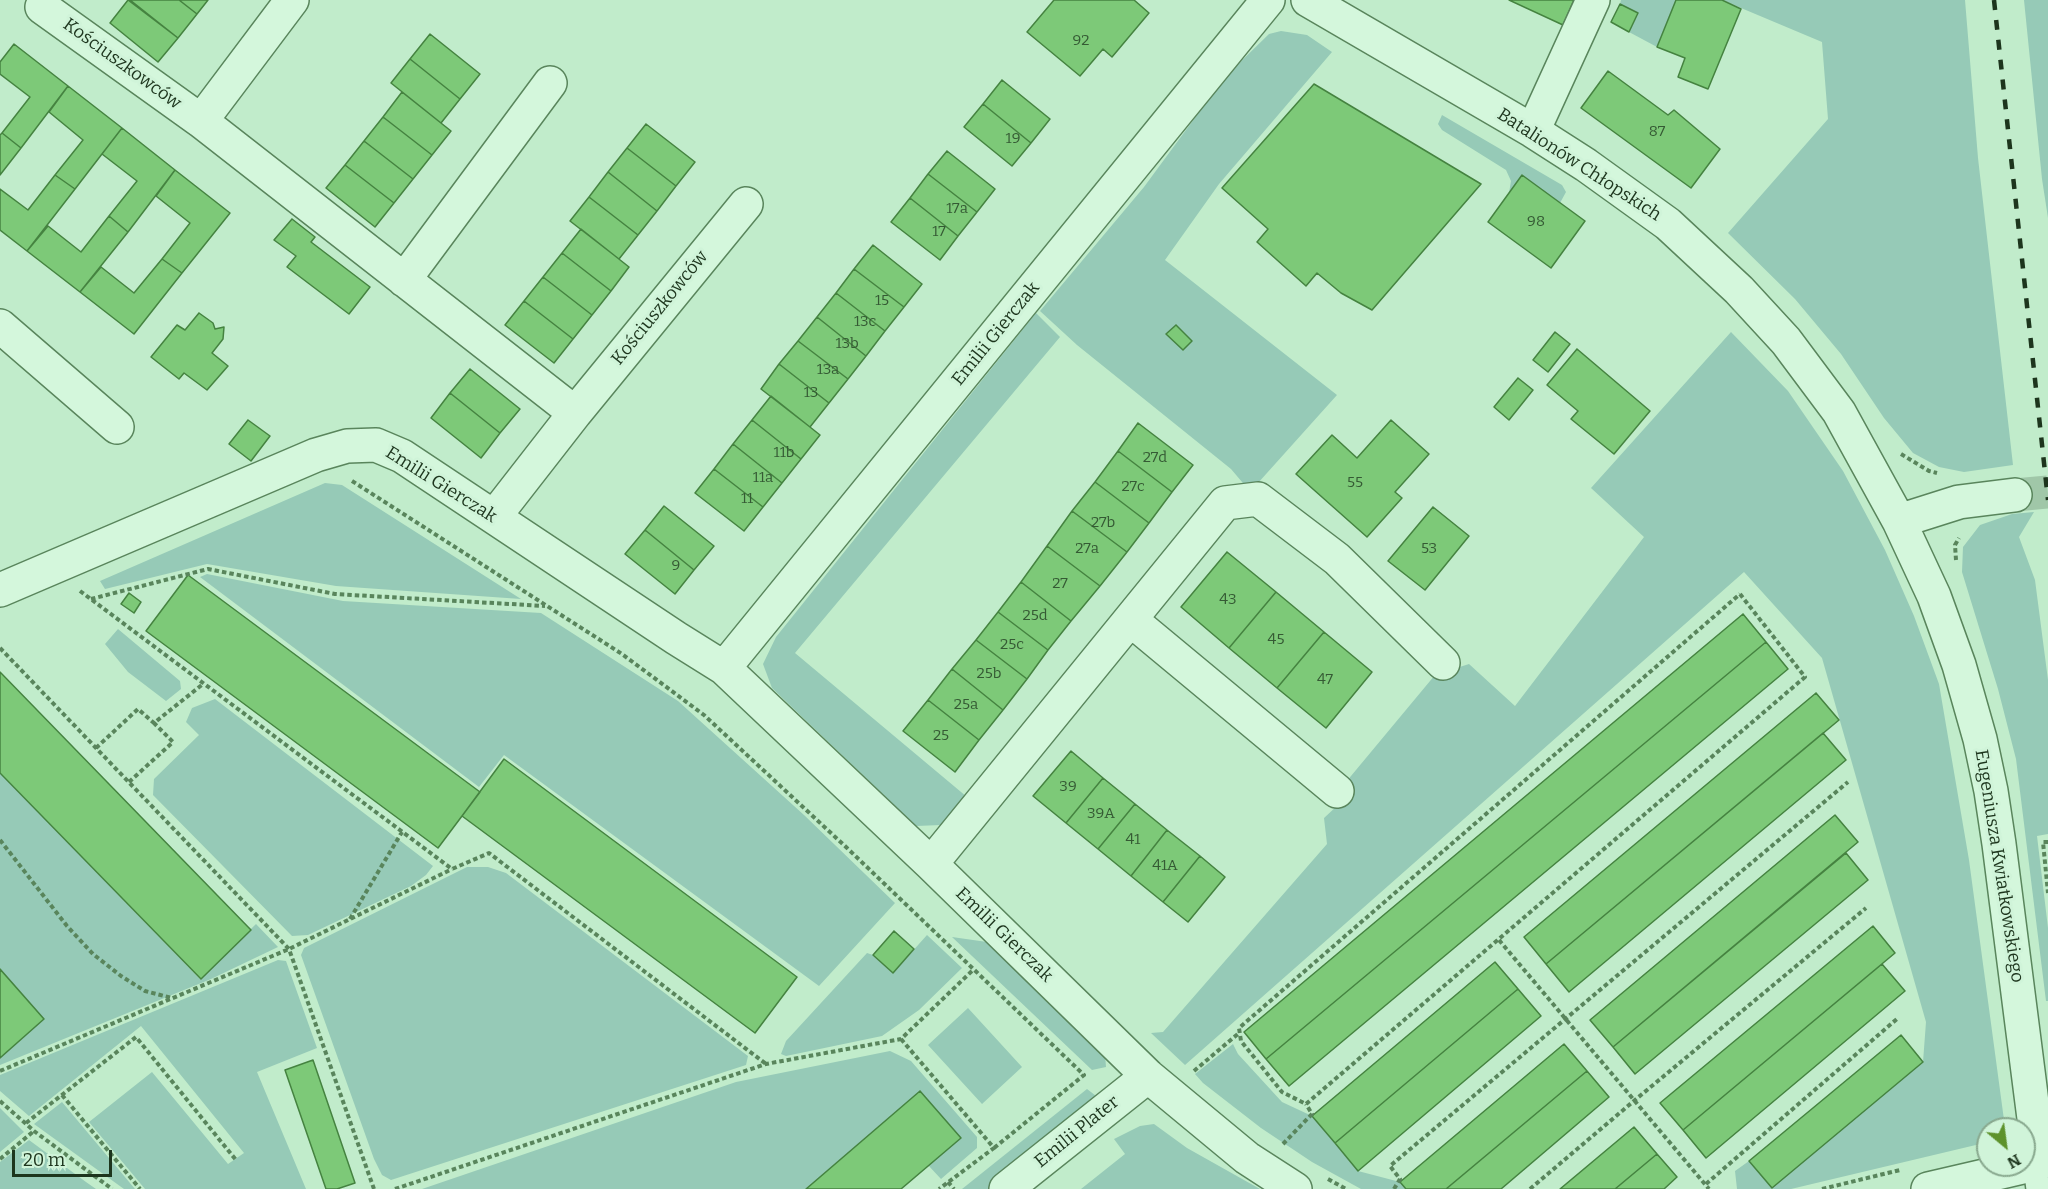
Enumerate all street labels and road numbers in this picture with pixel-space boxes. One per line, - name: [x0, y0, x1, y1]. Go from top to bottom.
- street label: Kościuszkowców: [59, 14, 185, 114]
- street label: Batalionów Chłopskich: [1493, 104, 1665, 226]
- street label: Kościuszkowców: [607, 246, 713, 370]
- street label: Emilii Gierczak: [948, 278, 1044, 390]
- street label: Emilii Gierczak: [381, 442, 501, 528]
- street label: Eugeniusza Kwiatkowskiego: [1970, 748, 2028, 984]
- street label: Emilii Gierczak: [951, 883, 1057, 987]
- street label: Emilii Plater: [1030, 1091, 1124, 1173]

